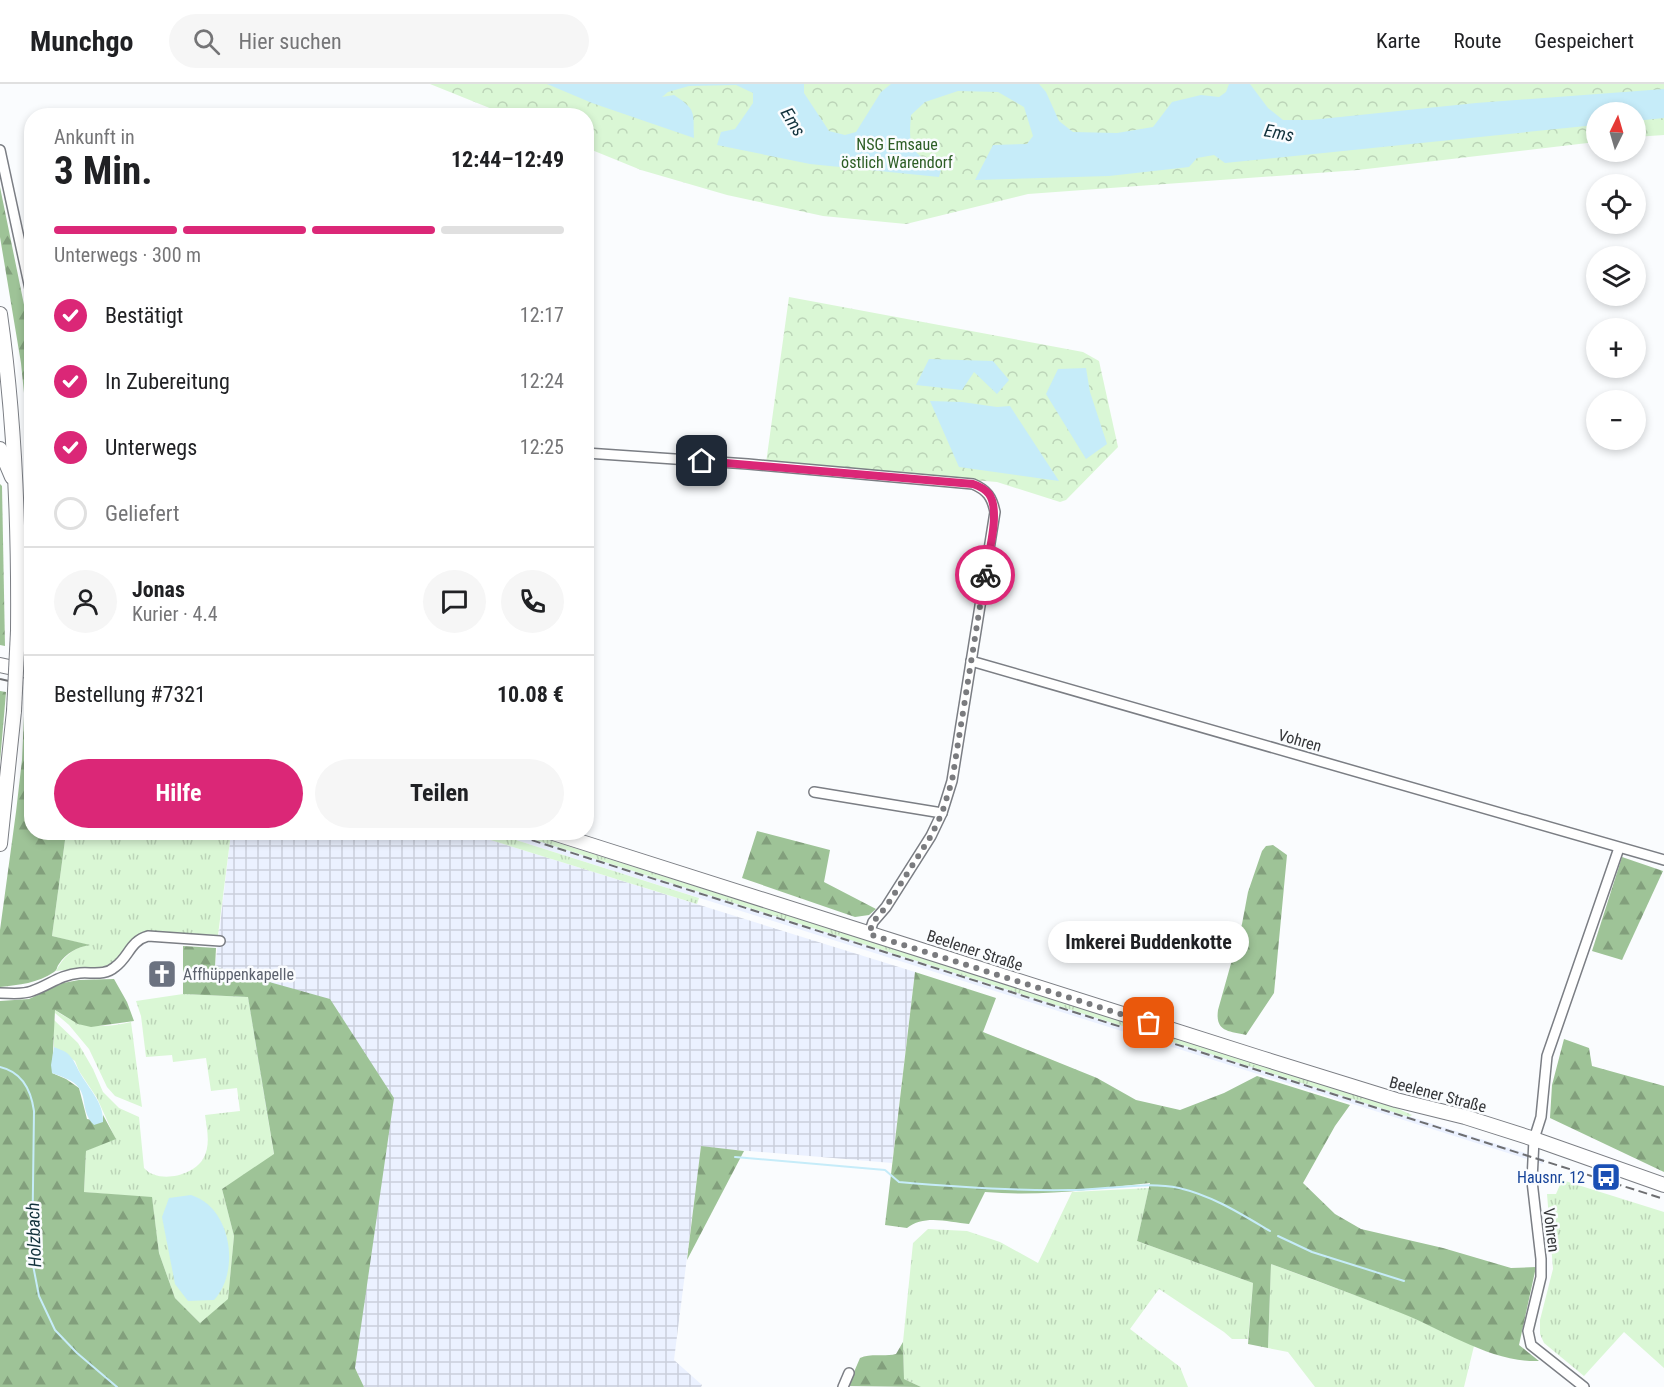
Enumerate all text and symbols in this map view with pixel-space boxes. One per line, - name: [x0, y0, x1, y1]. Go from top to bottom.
- search box: [169, 14, 589, 68]
- text: Munchgo: [30, 25, 133, 58]
- icon: search: [190, 25, 223, 58]
- text: Hier suchen: [238, 29, 342, 54]
- text: Karte: [1376, 29, 1420, 53]
- text: Route: [1453, 29, 1501, 53]
- text: Gespeichert: [1534, 29, 1634, 53]
- north arrow: [1586, 102, 1646, 162]
- map controls: [1586, 102, 1646, 450]
- water label: Ems: [777, 104, 810, 140]
- water label: Ems: [1262, 119, 1296, 146]
- text: Ankunft in: [54, 125, 135, 149]
- park label: NSG Emsaue östlich Warendorf: [841, 135, 953, 172]
- text: 12:44–12:49: [451, 147, 564, 172]
- text: 3 Min.: [54, 148, 153, 194]
- button: locate: [1586, 174, 1646, 234]
- text: Unterwegs · 300 m: [54, 243, 201, 267]
- button: layers: [1586, 246, 1646, 306]
- icon: check: [54, 299, 87, 332]
- text: Bestätigt: [105, 303, 183, 328]
- text: 12:17: [520, 303, 564, 327]
- button: +: [1586, 318, 1646, 378]
- icon: check: [54, 365, 87, 398]
- text: In Zubereitung: [105, 369, 230, 394]
- text: 12:24: [520, 369, 564, 393]
- button: −: [1586, 390, 1646, 450]
- icon: check: [54, 431, 87, 464]
- text: Unterwegs: [105, 435, 197, 460]
- text: 12:25: [520, 435, 564, 459]
- pin: [676, 435, 727, 486]
- icon: home: [685, 444, 718, 477]
- text: Geliefert: [105, 501, 180, 526]
- courier: [955, 545, 1015, 605]
- icon: bike: [969, 559, 1002, 592]
- button: person: [54, 570, 117, 633]
- button: chat: [423, 570, 486, 633]
- button: phone: [501, 570, 564, 633]
- text: Jonas: [132, 577, 185, 602]
- text: Kurier · 4.4: [132, 602, 218, 626]
- text: Bestellung #7321: [54, 682, 206, 707]
- text: 10.08 €: [497, 682, 564, 707]
- street label: Vohren: [1276, 725, 1324, 756]
- button: Hilfe: [54, 759, 303, 828]
- button: Teilen: [315, 759, 564, 828]
- callout: Imkerei Buddenkotte: [1048, 921, 1250, 963]
- street label: Beelener Straße: [924, 926, 1025, 975]
- text: Imkerei Buddenkotte: [1065, 930, 1232, 954]
- church icon: Affhüppenkapelle: [146, 958, 178, 990]
- place label: Affhüppenkapelle: [183, 965, 294, 984]
- pin: [1123, 997, 1174, 1048]
- icon: bag: [1132, 1006, 1165, 1039]
- street label: Beelener Straße: [1387, 1072, 1489, 1117]
- bus stop icon: Hausnr. 12: [1590, 1161, 1622, 1193]
- place label: Hausnr. 12: [1517, 1168, 1585, 1187]
- water label: Holzbach: [22, 1202, 45, 1268]
- street label: Vohren: [1539, 1207, 1564, 1253]

